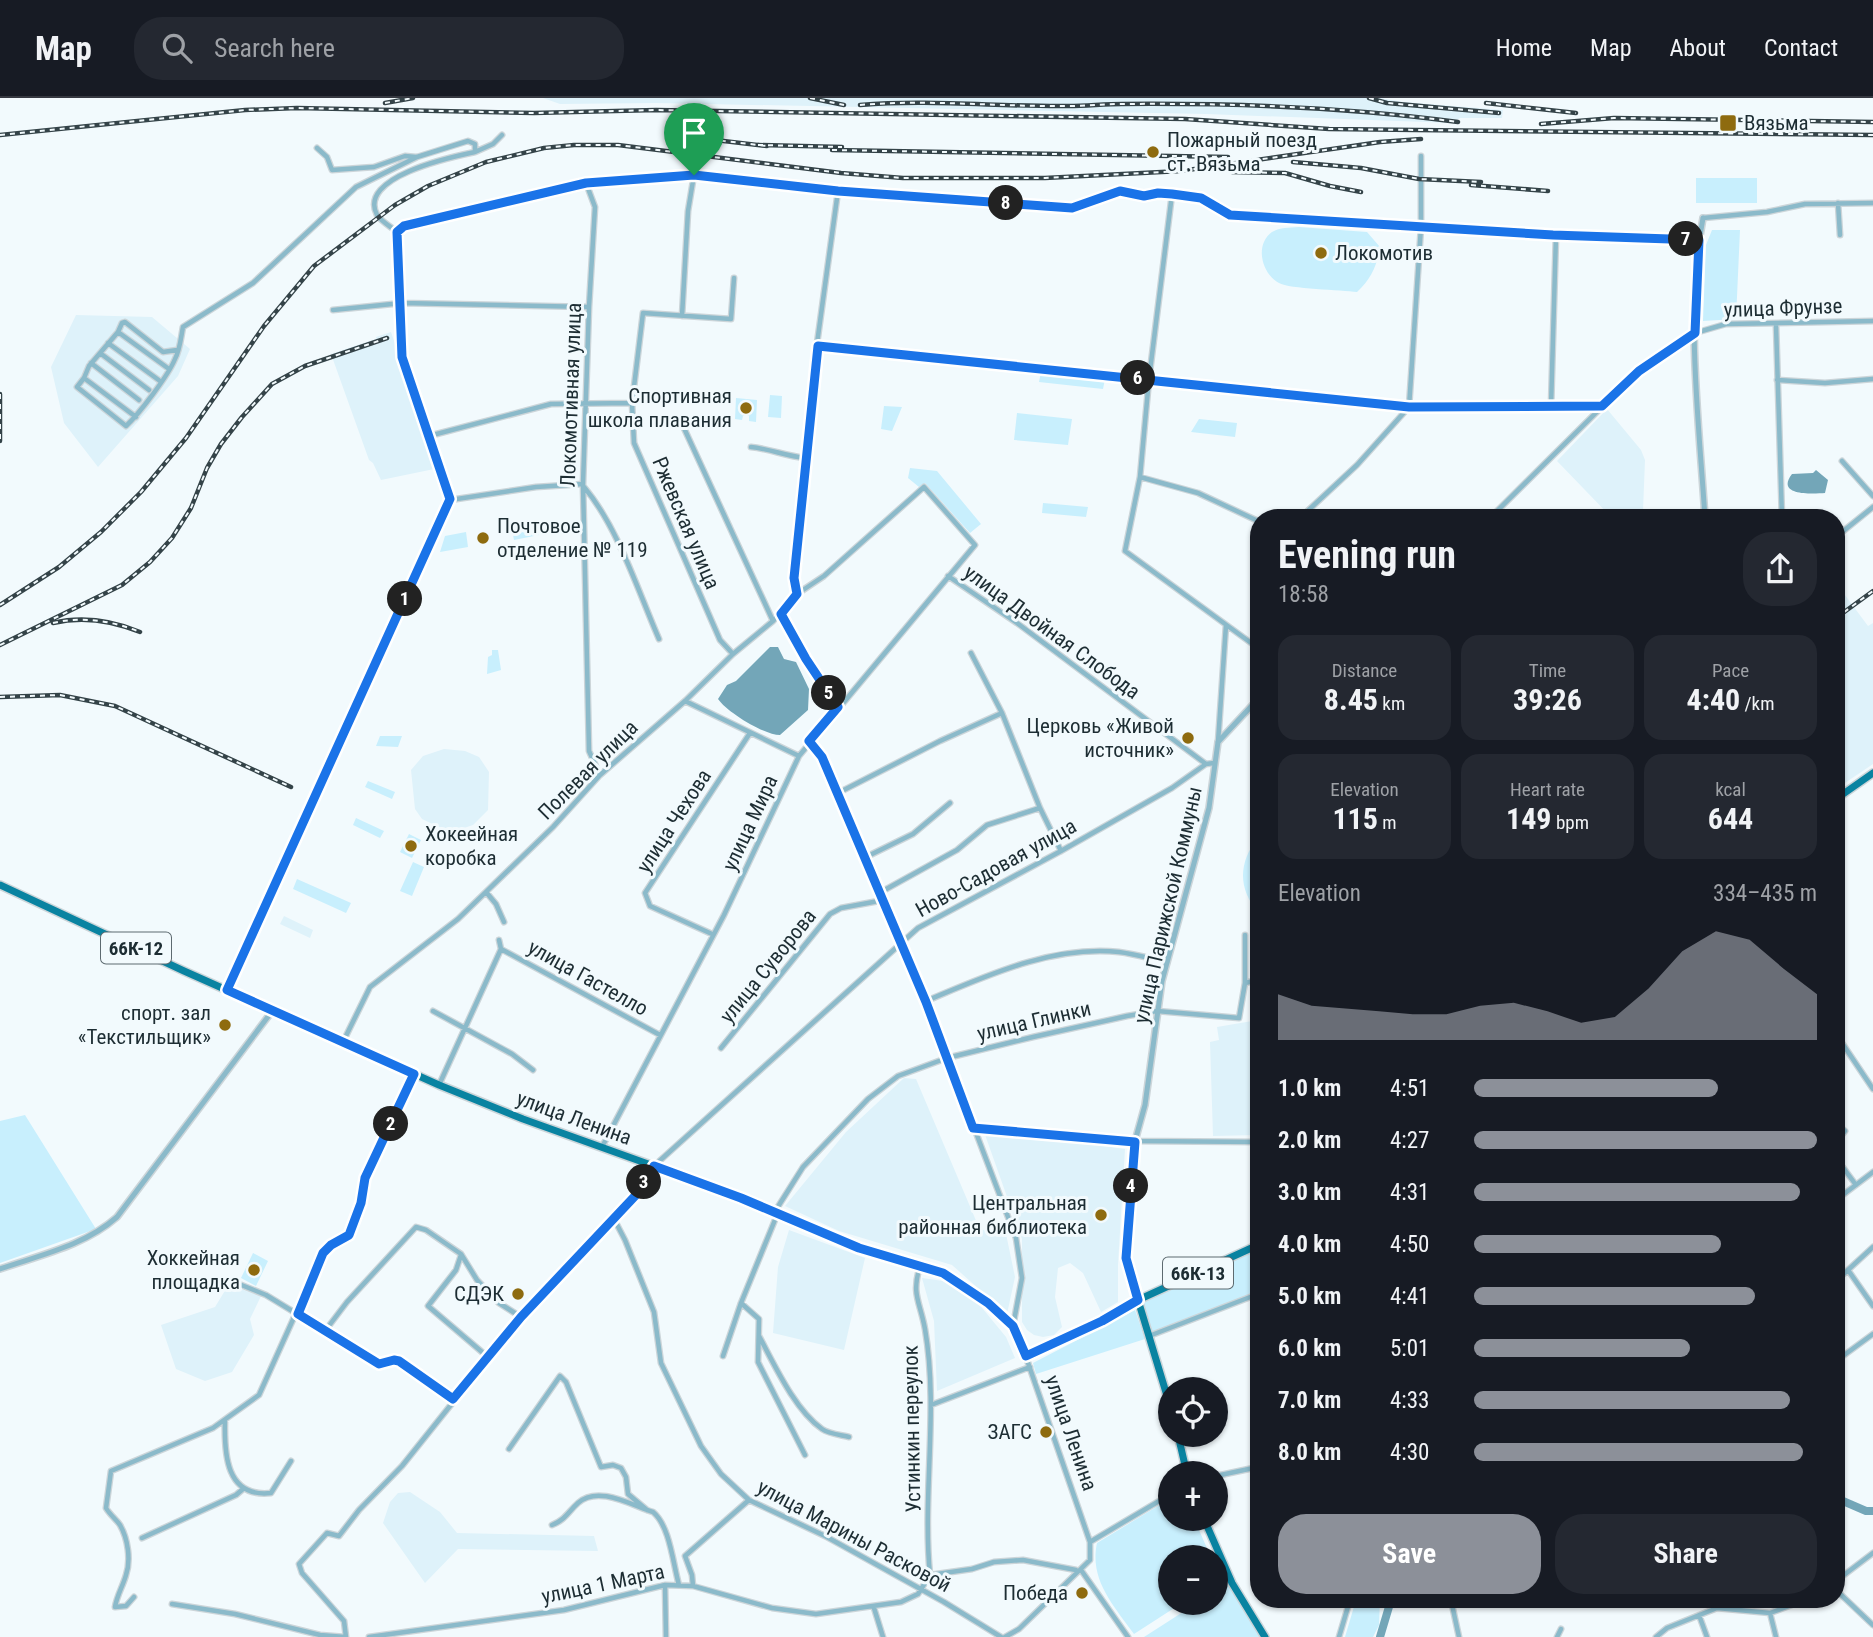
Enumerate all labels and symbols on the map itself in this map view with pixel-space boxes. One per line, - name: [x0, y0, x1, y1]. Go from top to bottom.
- pin: [664, 103, 724, 175]
- place label: Вязьма: [1744, 111, 1809, 135]
- marker: Вязьма: [1718, 113, 1738, 133]
- place label: Пожарный поезд ст. Вязьма: [1167, 128, 1317, 176]
- marker: Пожарный поезд ст. Вязьма: [1145, 144, 1161, 160]
- pin: 8: [988, 186, 1024, 220]
- pin: 7: [1668, 222, 1704, 256]
- place label: Локомотив: [1335, 241, 1433, 265]
- marker: Локомотив: [1313, 245, 1329, 261]
- street label: улица Фрунзе: [1723, 294, 1843, 322]
- street label: Локомотивная улица: [556, 302, 586, 488]
- pin: 6: [1120, 360, 1156, 396]
- place label: Спортивная школа плавания: [588, 384, 732, 432]
- marker: Спортивная школа плавания: [738, 400, 754, 416]
- street label: Ржевская улица: [647, 453, 725, 593]
- place label: Почтовое отделение № 119: [497, 514, 648, 562]
- marker: Почтовое отделение № 119: [475, 530, 491, 546]
- street label: улица Двойная Слобода: [959, 560, 1145, 704]
- pin: 1: [388, 582, 422, 616]
- pin: 5: [812, 676, 846, 710]
- place label: Церковь «Живой источник»: [1027, 714, 1174, 762]
- street label: Полевая улица: [533, 715, 643, 825]
- marker: Церковь «Живой источник»: [1180, 730, 1196, 746]
- street label: улица Чехова: [632, 765, 716, 877]
- street label: улица Мира: [717, 771, 783, 875]
- street label: улица Парижской Коммуны: [1129, 784, 1207, 1026]
- street label: Ново-Садовая улица: [911, 814, 1081, 922]
- place label: Хокеейная коробка: [425, 822, 518, 870]
- marker: Хокеейная коробка: [403, 838, 419, 854]
- street label: улица Суворова: [715, 904, 821, 1028]
- road number: 66К-12: [101, 932, 171, 964]
- street label: улица Гастелло: [524, 935, 652, 1021]
- street label: улица Глинки: [975, 996, 1093, 1046]
- place label: спорт. зал «Текстильщик»: [78, 1001, 211, 1049]
- marker: спорт. зал «Текстильщик»: [217, 1017, 233, 1033]
- street label: улица Ленина: [513, 1086, 635, 1150]
- pin: 2: [374, 1107, 408, 1142]
- pin: 3: [626, 1164, 662, 1200]
- pin: 4: [1114, 1168, 1148, 1204]
- place label: Центральная районная библиотека: [898, 1191, 1087, 1239]
- marker: Центральная районная библиотека: [1093, 1207, 1109, 1223]
- place label: Хоккейная площадка: [147, 1246, 240, 1294]
- road number: 66К-13: [1163, 1258, 1233, 1288]
- marker: Хоккейная площадка: [246, 1262, 262, 1278]
- place label: СДЭК: [454, 1282, 504, 1306]
- marker: СДЭК: [510, 1286, 526, 1302]
- street label: Устинкин переулок: [899, 1345, 925, 1513]
- street label: улица Ленина: [1040, 1372, 1102, 1494]
- place label: ЗАГС: [988, 1420, 1032, 1444]
- marker: ЗАГС: [1038, 1424, 1054, 1440]
- street label: улица Марины Расковой: [753, 1475, 955, 1597]
- street label: улица 1 Марта: [539, 1559, 667, 1609]
- place label: Победа: [1003, 1581, 1068, 1605]
- marker: Победа: [1074, 1585, 1090, 1601]

